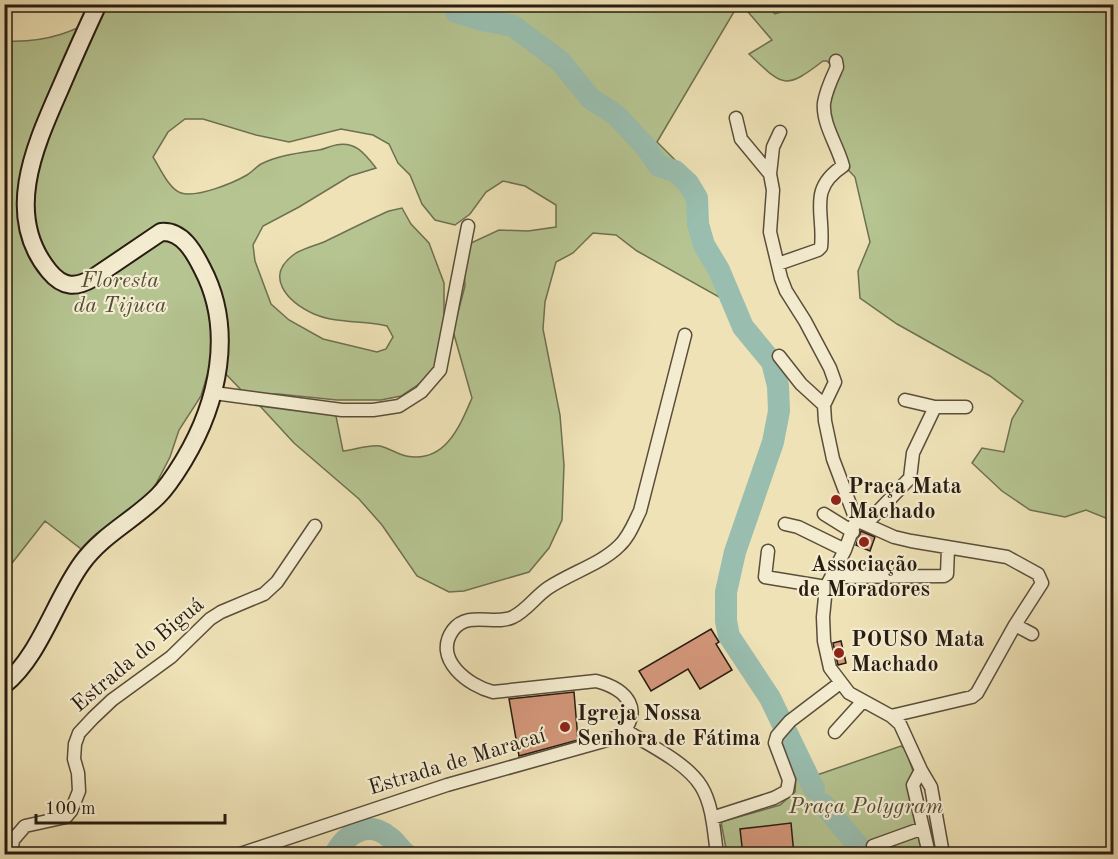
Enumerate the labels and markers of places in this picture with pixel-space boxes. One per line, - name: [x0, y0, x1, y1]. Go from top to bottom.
- place label: Praça Mata Machado: [848, 476, 962, 523]
- marker: Praça Mata Machado: [829, 493, 843, 507]
- marker: Associação de Moradores: [857, 535, 871, 549]
- place label: Associação de Moradores: [798, 554, 930, 601]
- place label: POUSO Mata Machado: [851, 629, 984, 676]
- marker: POUSO Mata Machado: [832, 646, 846, 660]
- place label: Igreja Nossa Senhora de Fátima: [577, 703, 760, 750]
- marker: Igreja Nossa Senhora de Fátima: [558, 720, 572, 734]

